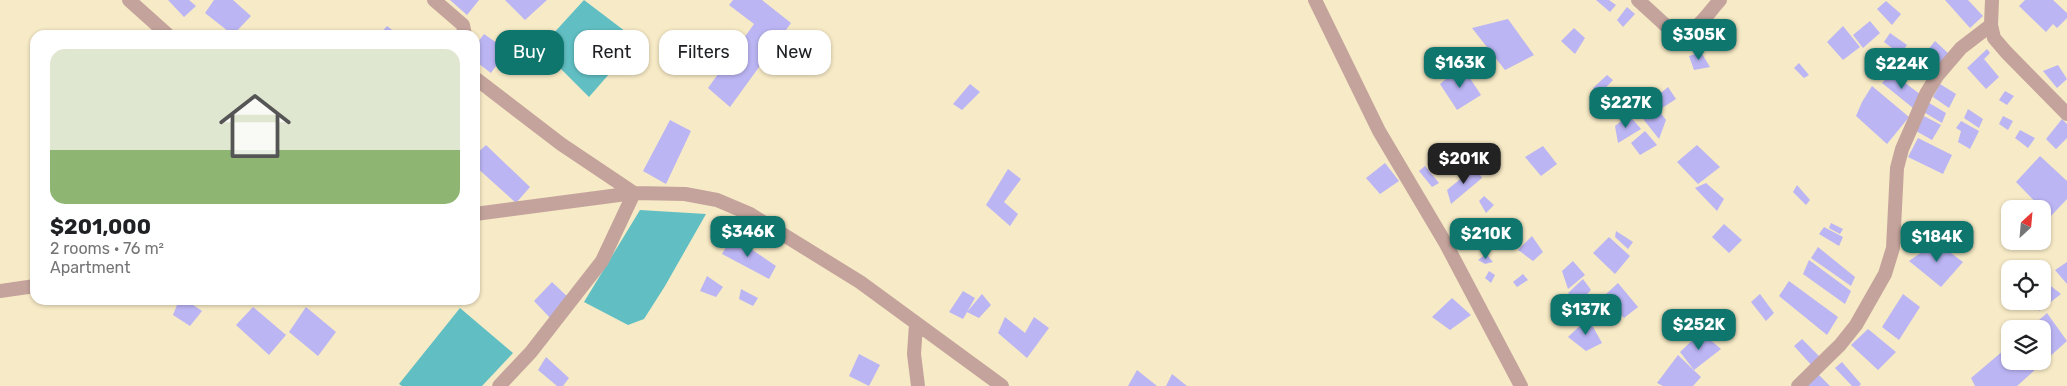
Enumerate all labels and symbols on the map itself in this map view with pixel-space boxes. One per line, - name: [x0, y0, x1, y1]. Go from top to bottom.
- pin: $305K: [1664, 18, 1734, 61]
- pin: $163K: [1425, 46, 1495, 89]
- pin: $224K: [1867, 48, 1937, 90]
- pin: $227K: [1591, 86, 1661, 129]
- pin: $201K: [1429, 142, 1499, 185]
- north arrow: [2001, 200, 2051, 250]
- pin: $346K: [713, 216, 783, 258]
- pin: $210K: [1451, 218, 1521, 260]
- pin: $184K: [1902, 220, 1972, 263]
- pin: $137K: [1551, 294, 1621, 336]
- pin: $252K: [1664, 308, 1734, 351]

